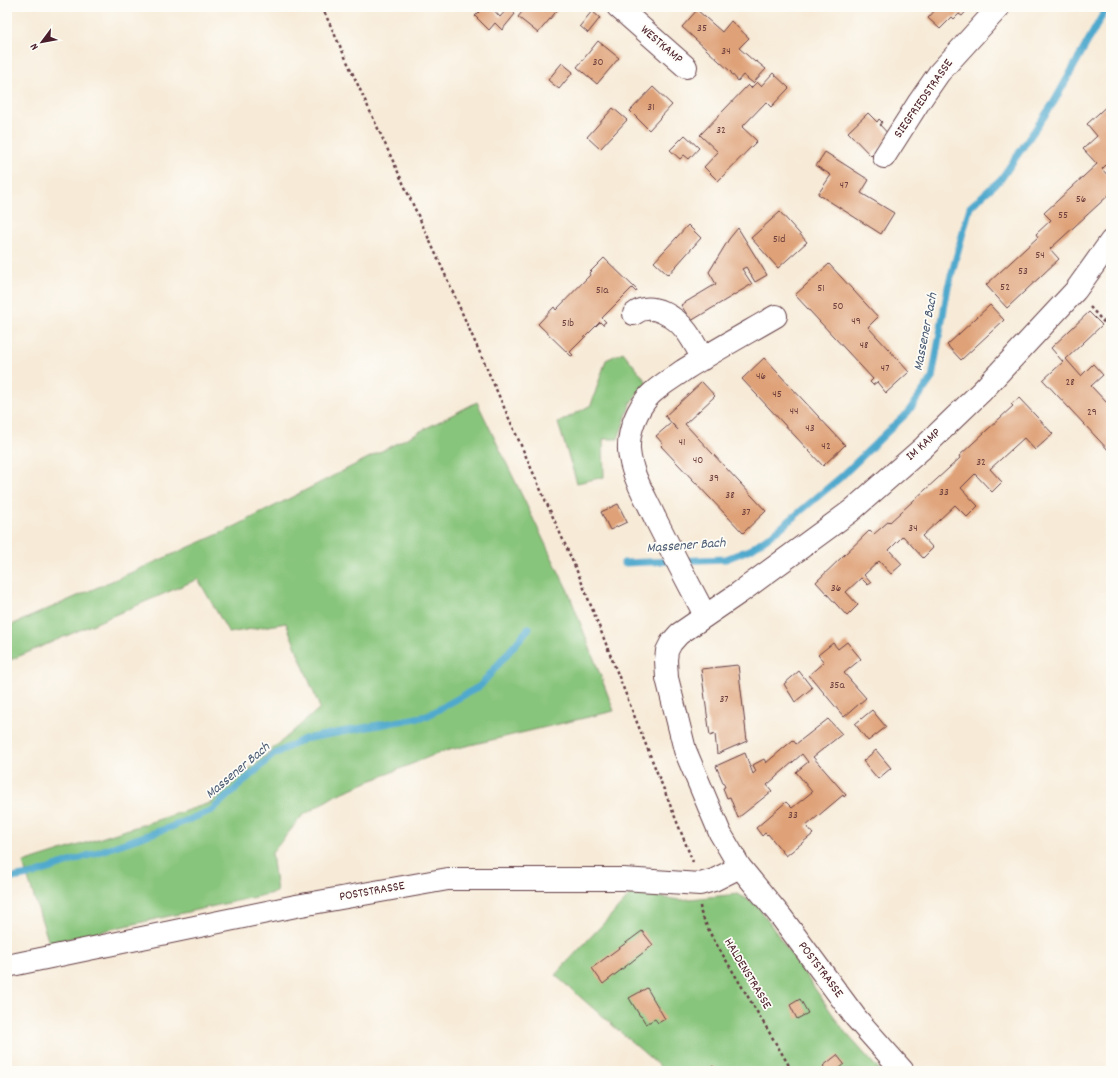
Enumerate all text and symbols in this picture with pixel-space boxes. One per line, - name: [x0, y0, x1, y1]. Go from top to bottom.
- street label: WESTKAMP: [636, 21, 687, 69]
- house number: 35: [697, 21, 707, 37]
- north arrow: [22, 22, 62, 62]
- text: N: [27, 39, 43, 53]
- house number: 34: [721, 44, 731, 60]
- house number: 30: [593, 55, 603, 71]
- street label: SIEGFRIEDSTRASSE: [890, 55, 958, 142]
- house number: 31: [647, 100, 655, 116]
- house number: 32: [716, 123, 726, 139]
- house number: 47: [840, 178, 848, 194]
- house number: 56: [1076, 192, 1086, 208]
- house number: 55: [1058, 208, 1068, 224]
- house number: 51d: [773, 232, 785, 248]
- house number: 54: [1035, 248, 1045, 264]
- house number: 53: [1018, 264, 1028, 280]
- house number: 52: [1000, 280, 1010, 296]
- house number: 51: [817, 281, 825, 297]
- house number: 51a: [596, 283, 609, 299]
- water label: Massener Bach: [909, 291, 943, 373]
- house number: 50: [832, 299, 844, 315]
- house number: 49: [851, 314, 861, 330]
- house number: 51b: [562, 316, 574, 332]
- house number: 48: [860, 338, 868, 354]
- house number: 47: [881, 361, 889, 377]
- house number: 46: [756, 369, 766, 385]
- house number: 28: [1065, 375, 1075, 391]
- house number: 45: [772, 387, 782, 403]
- house number: 44: [789, 404, 799, 420]
- house number: 29: [1087, 405, 1097, 421]
- house number: 43: [805, 421, 815, 437]
- street label: IM KAMP: [902, 424, 946, 466]
- house number: 41: [679, 435, 685, 451]
- house number: 42: [821, 439, 831, 455]
- house number: 40: [693, 453, 703, 469]
- house number: 32: [976, 455, 986, 471]
- house number: 39: [709, 471, 719, 487]
- house number: 33: [939, 485, 949, 501]
- house number: 38: [725, 488, 735, 504]
- house number: 37: [741, 505, 751, 521]
- house number: 34: [908, 521, 918, 537]
- water label: Massener Bach: [646, 533, 727, 559]
- house number: 36: [831, 581, 841, 597]
- house number: 35a: [829, 678, 845, 694]
- house number: 37: [719, 692, 729, 708]
- water label: Massener Bach: [201, 738, 275, 804]
- house number: 33: [788, 808, 798, 824]
- street label: POSTSTRASSE: [338, 877, 406, 907]
- street label: HALDENSTRASSE: [718, 935, 776, 1013]
- street label: POSTSTRASSE: [793, 938, 848, 1002]

